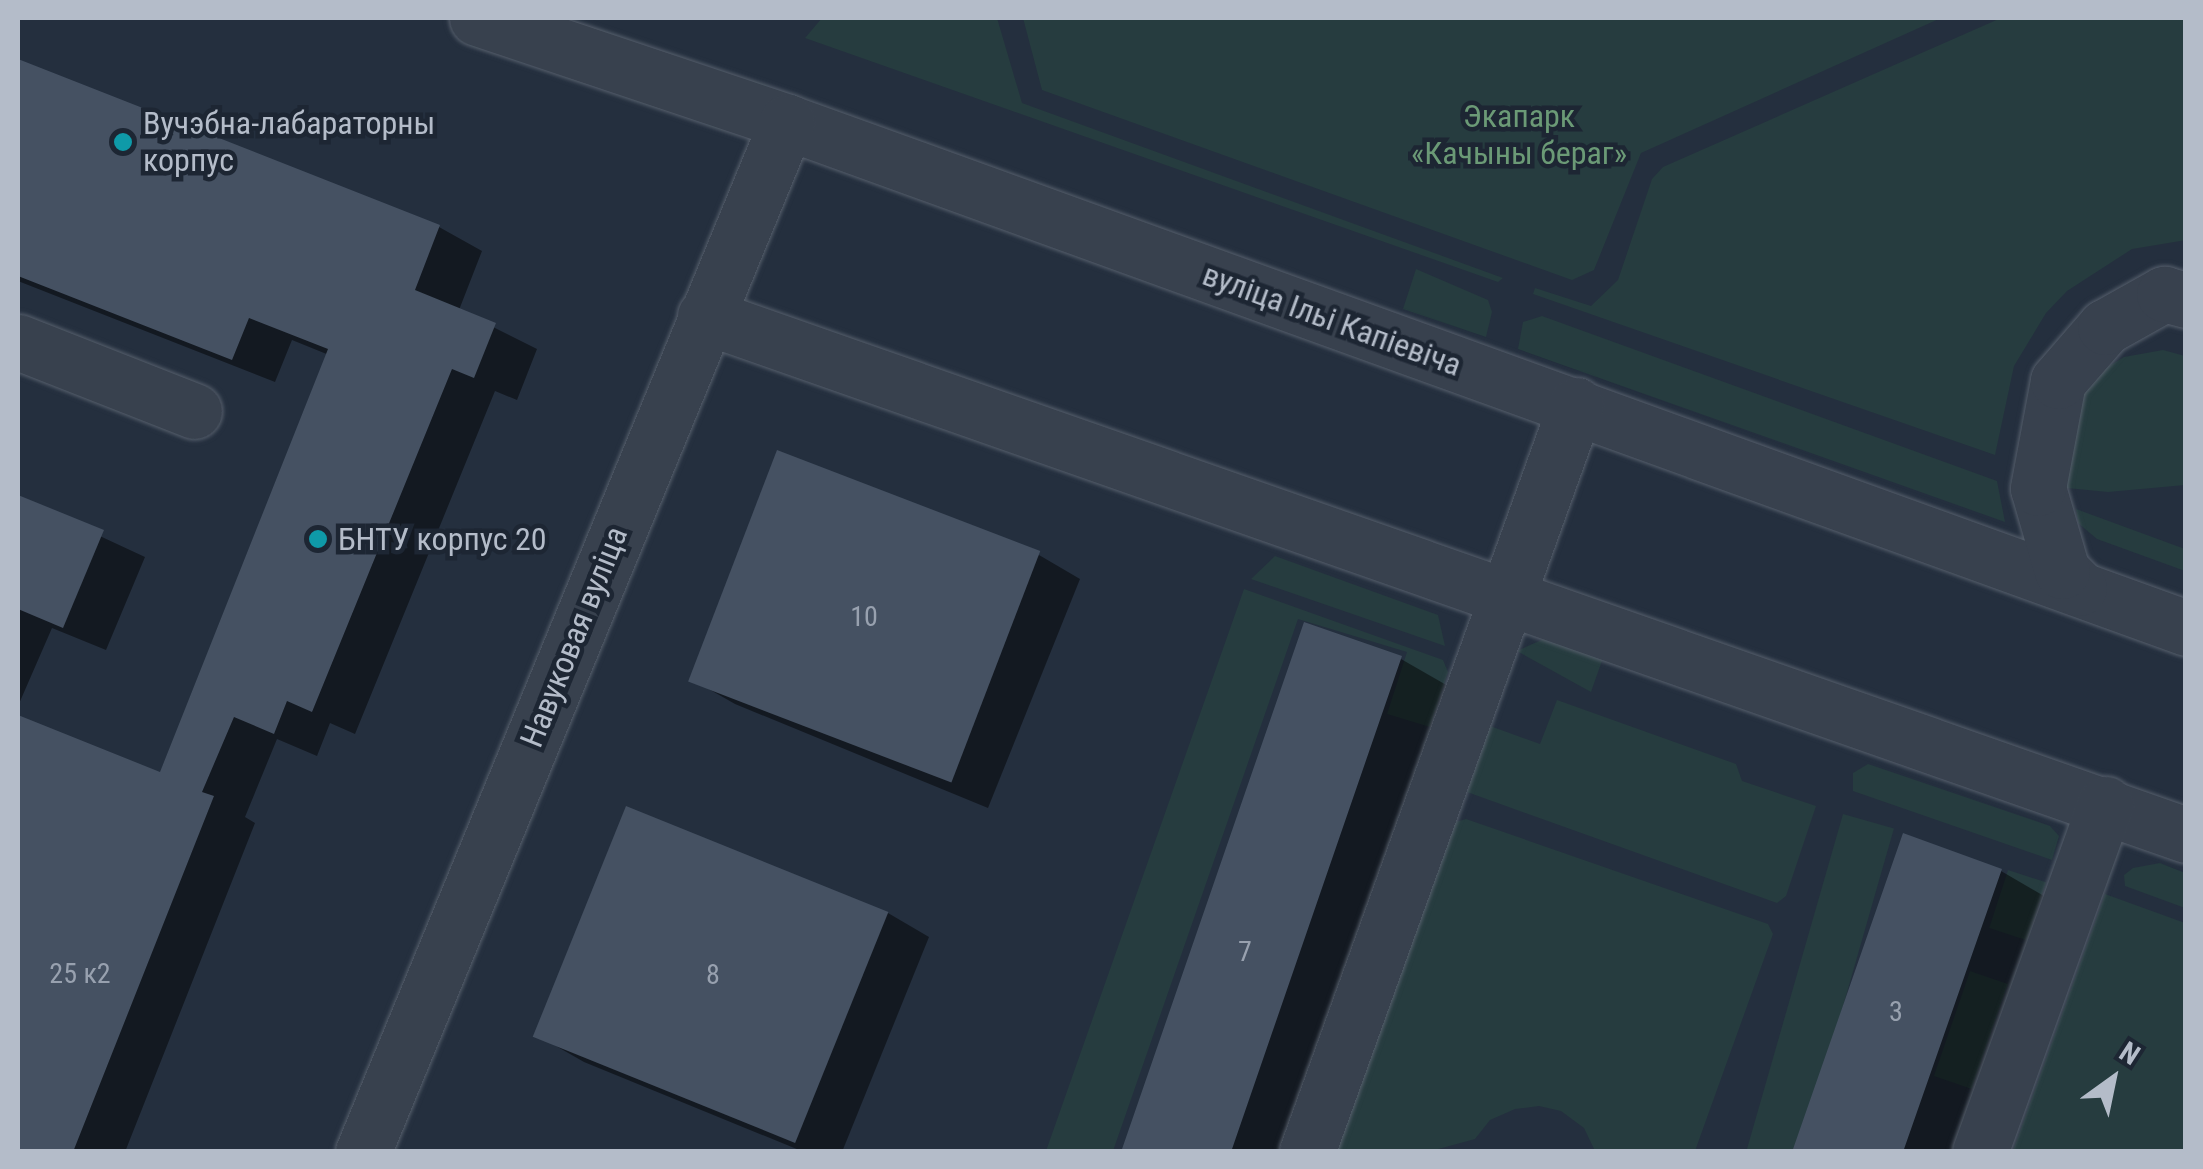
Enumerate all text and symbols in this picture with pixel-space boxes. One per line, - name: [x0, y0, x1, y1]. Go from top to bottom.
- park label: Экапарк «Качыны бераг»: [1411, 98, 1627, 173]
- place label: Вучэбна-лабараторны корпус: [143, 105, 435, 180]
- marker: Вучэбна-лабараторны корпус: [112, 131, 134, 153]
- street label: вуліца Ільі Капіевіча: [1197, 255, 1467, 385]
- place label: БНТУ корпус 20: [338, 520, 547, 558]
- street label: Навуковая вуліца: [512, 521, 636, 753]
- marker: БНТУ корпус 20: [307, 528, 329, 550]
- house number: 10: [850, 600, 878, 634]
- house number: 7: [1238, 935, 1252, 969]
- house number: 25 к2: [49, 957, 111, 991]
- house number: 8: [706, 958, 720, 992]
- house number: 3: [1889, 995, 1903, 1029]
- north arrow: [2063, 1029, 2163, 1129]
- text: N: [2113, 1035, 2146, 1072]

